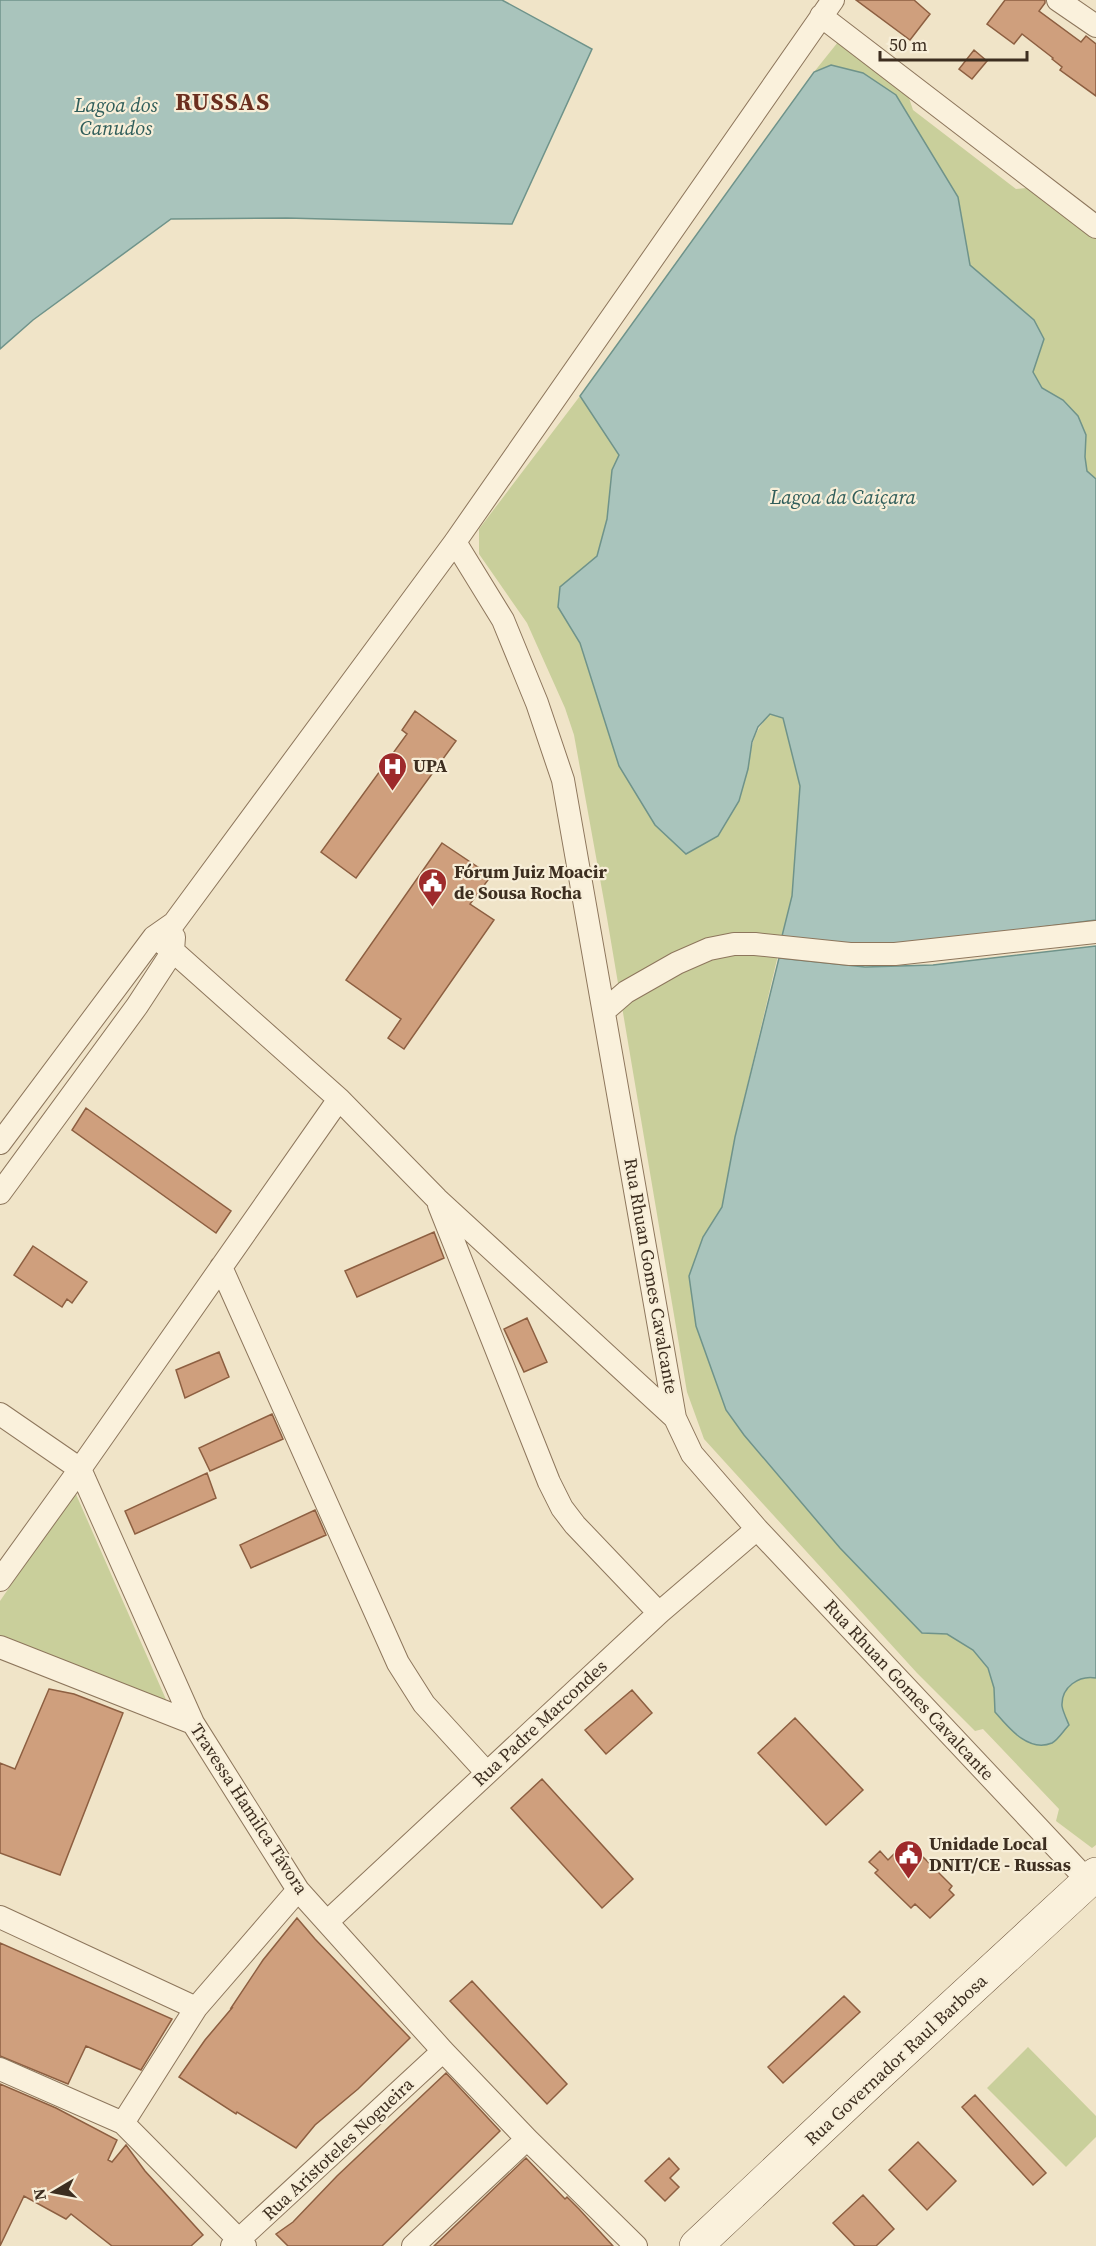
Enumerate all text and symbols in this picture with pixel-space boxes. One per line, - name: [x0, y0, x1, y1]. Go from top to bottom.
- scale bar: [880, 24, 1027, 62]
- text: 50 m: [889, 32, 927, 57]
- district label: RUSSAS: [175, 85, 271, 118]
- water label: Lagoa dos Canudos: [73, 91, 159, 142]
- water label: Lagoa da Caiçara: [769, 483, 917, 511]
- hospital icon: UPA: [376, 750, 408, 792]
- place label: UPA: [413, 753, 447, 778]
- place label: Fórum Juiz Moacir de Sousa Rocha: [454, 859, 608, 905]
- public building icon: Fórum Juiz Moacir de Sousa Rocha: [417, 866, 449, 908]
- street label: Rua Rhuan Gomes Cavalcante: [618, 1156, 685, 1396]
- street label: Rua Rhuan Gomes Cavalcante: [819, 1594, 1000, 1786]
- street label: Rua Padre Marcondes: [467, 1654, 612, 1792]
- street label: Travessa Hamilca Távora: [185, 1718, 315, 1900]
- place label: Unidade Local DNIT/CE - Russas: [929, 1831, 1071, 1877]
- public building icon: Unidade Local DNIT/CE - Russas: [892, 1838, 924, 1880]
- street label: Rua Governador Raul Barbosa: [799, 1968, 993, 2151]
- street label: Rua Aristoteles Nogueira: [256, 2071, 419, 2226]
- north arrow: [24, 2162, 84, 2222]
- text: N: [27, 2187, 51, 2202]

